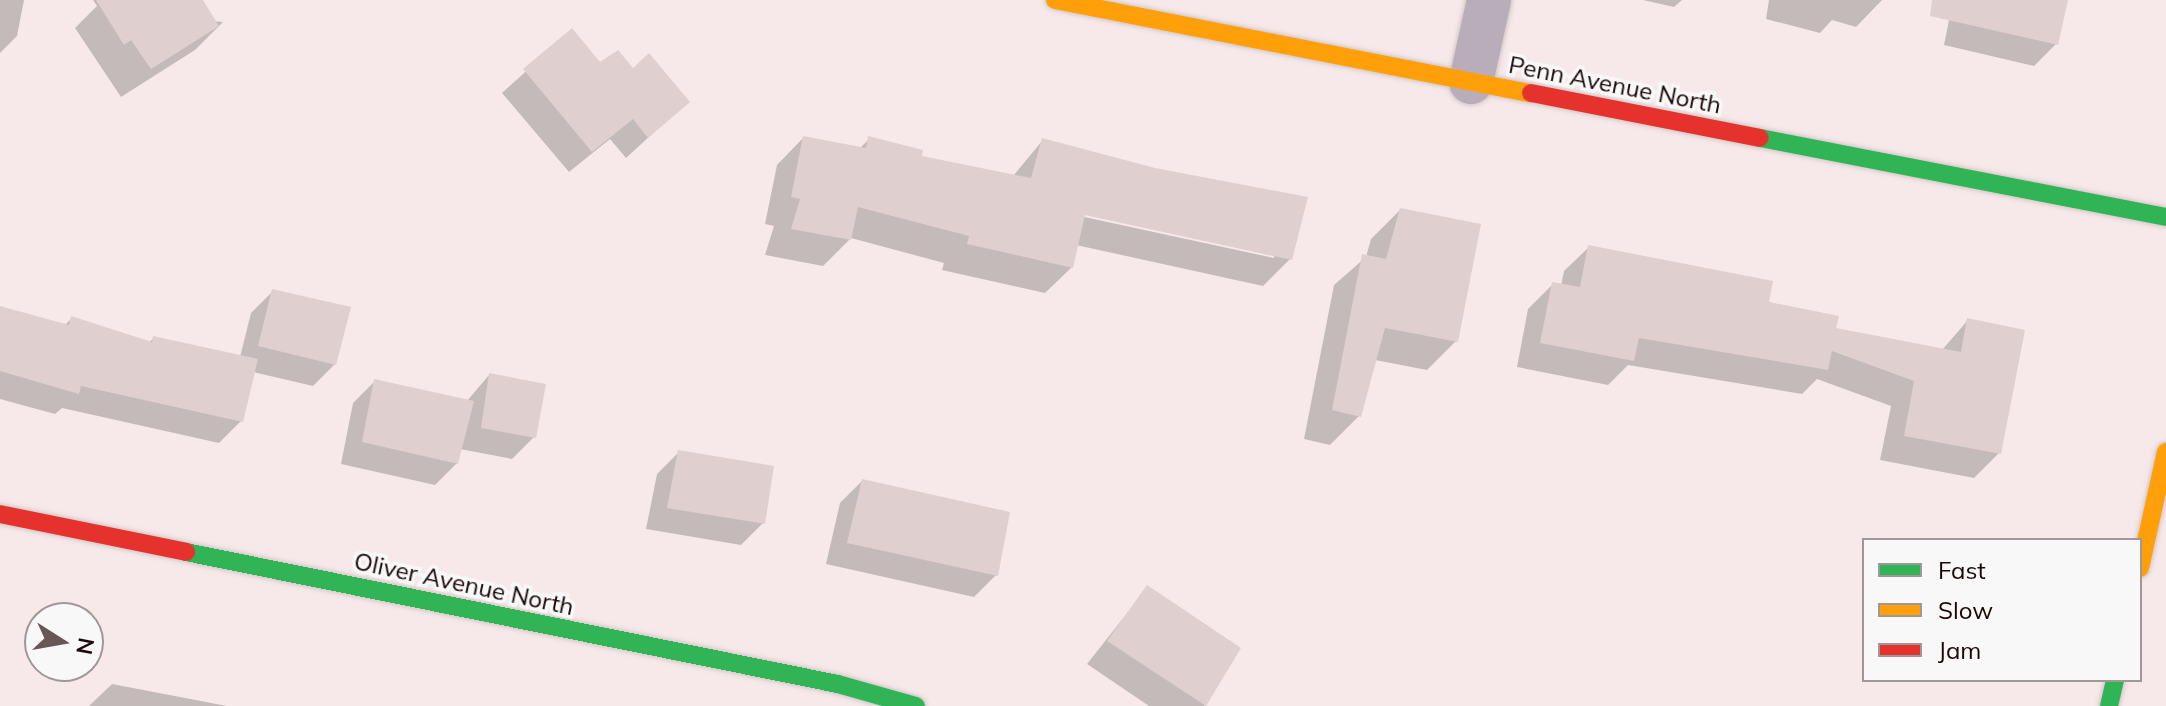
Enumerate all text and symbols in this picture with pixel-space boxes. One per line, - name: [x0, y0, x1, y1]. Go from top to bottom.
- street label: Penn Avenue North: [1506, 50, 1724, 120]
- legend: [1862, 538, 2142, 682]
- street label: Oliver Avenue North: [352, 547, 576, 621]
- text: Fast: [1938, 555, 1986, 585]
- text: Slow: [1938, 595, 1993, 625]
- north arrow: [24, 602, 104, 682]
- text: N: [70, 635, 101, 657]
- text: Jam: [1938, 635, 1981, 665]

